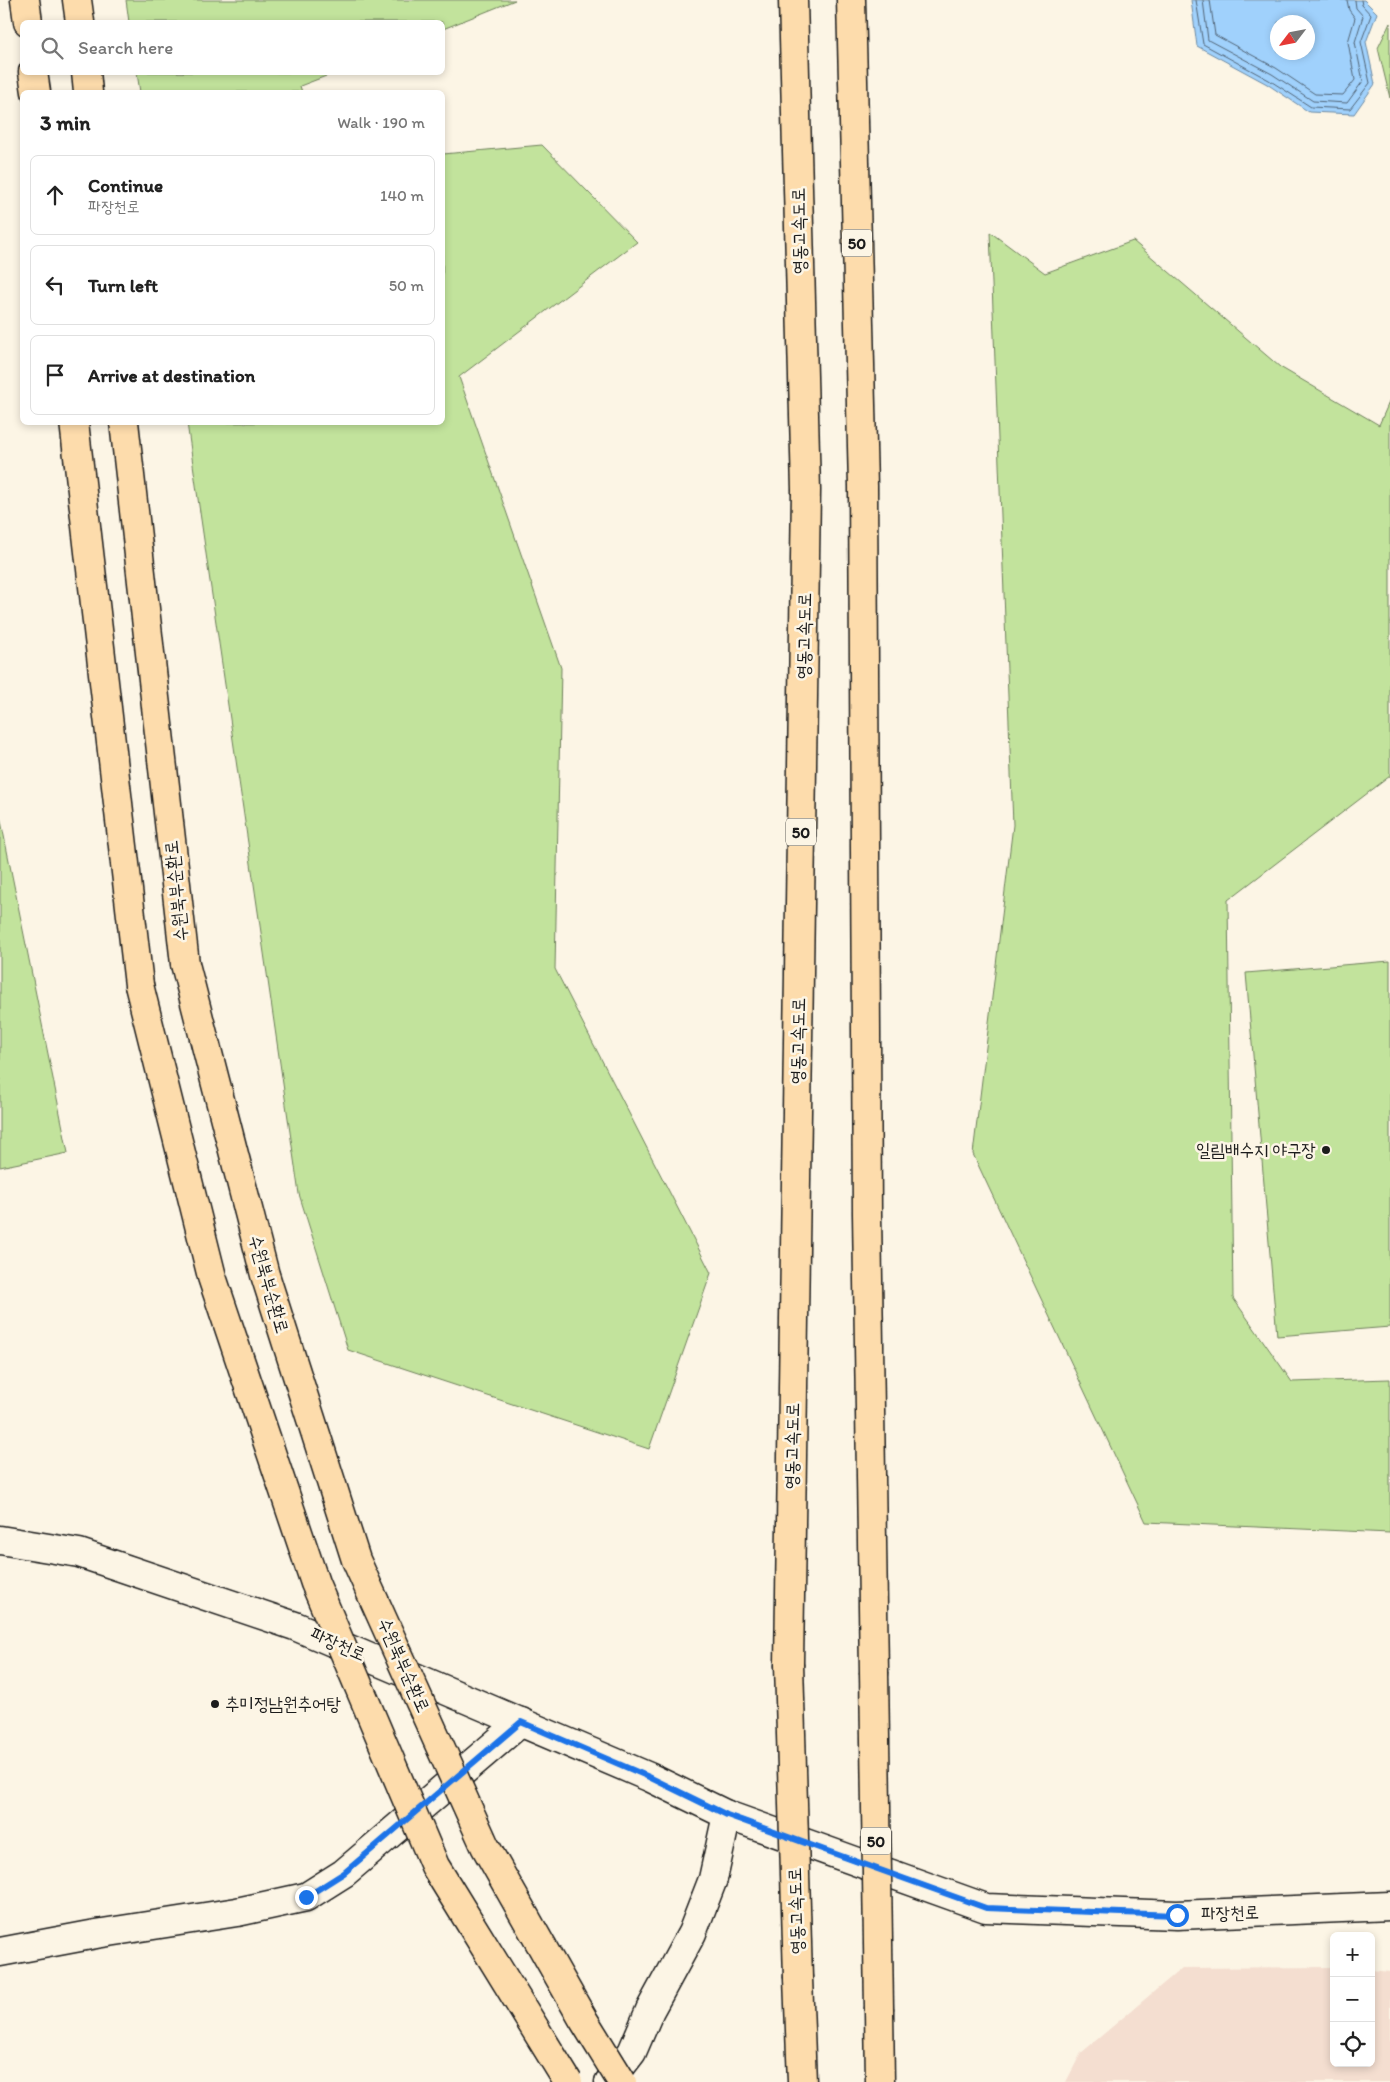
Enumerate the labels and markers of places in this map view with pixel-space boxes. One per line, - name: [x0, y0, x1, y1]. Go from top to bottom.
- place label: 일림배수지 야구장: [1196, 1139, 1316, 1161]
- marker: 일림배수지 야구장: [1320, 1144, 1332, 1156]
- place label: 추미정남원추어탕: [225, 1693, 341, 1715]
- marker: 추미정남원추어탕: [209, 1698, 221, 1710]

